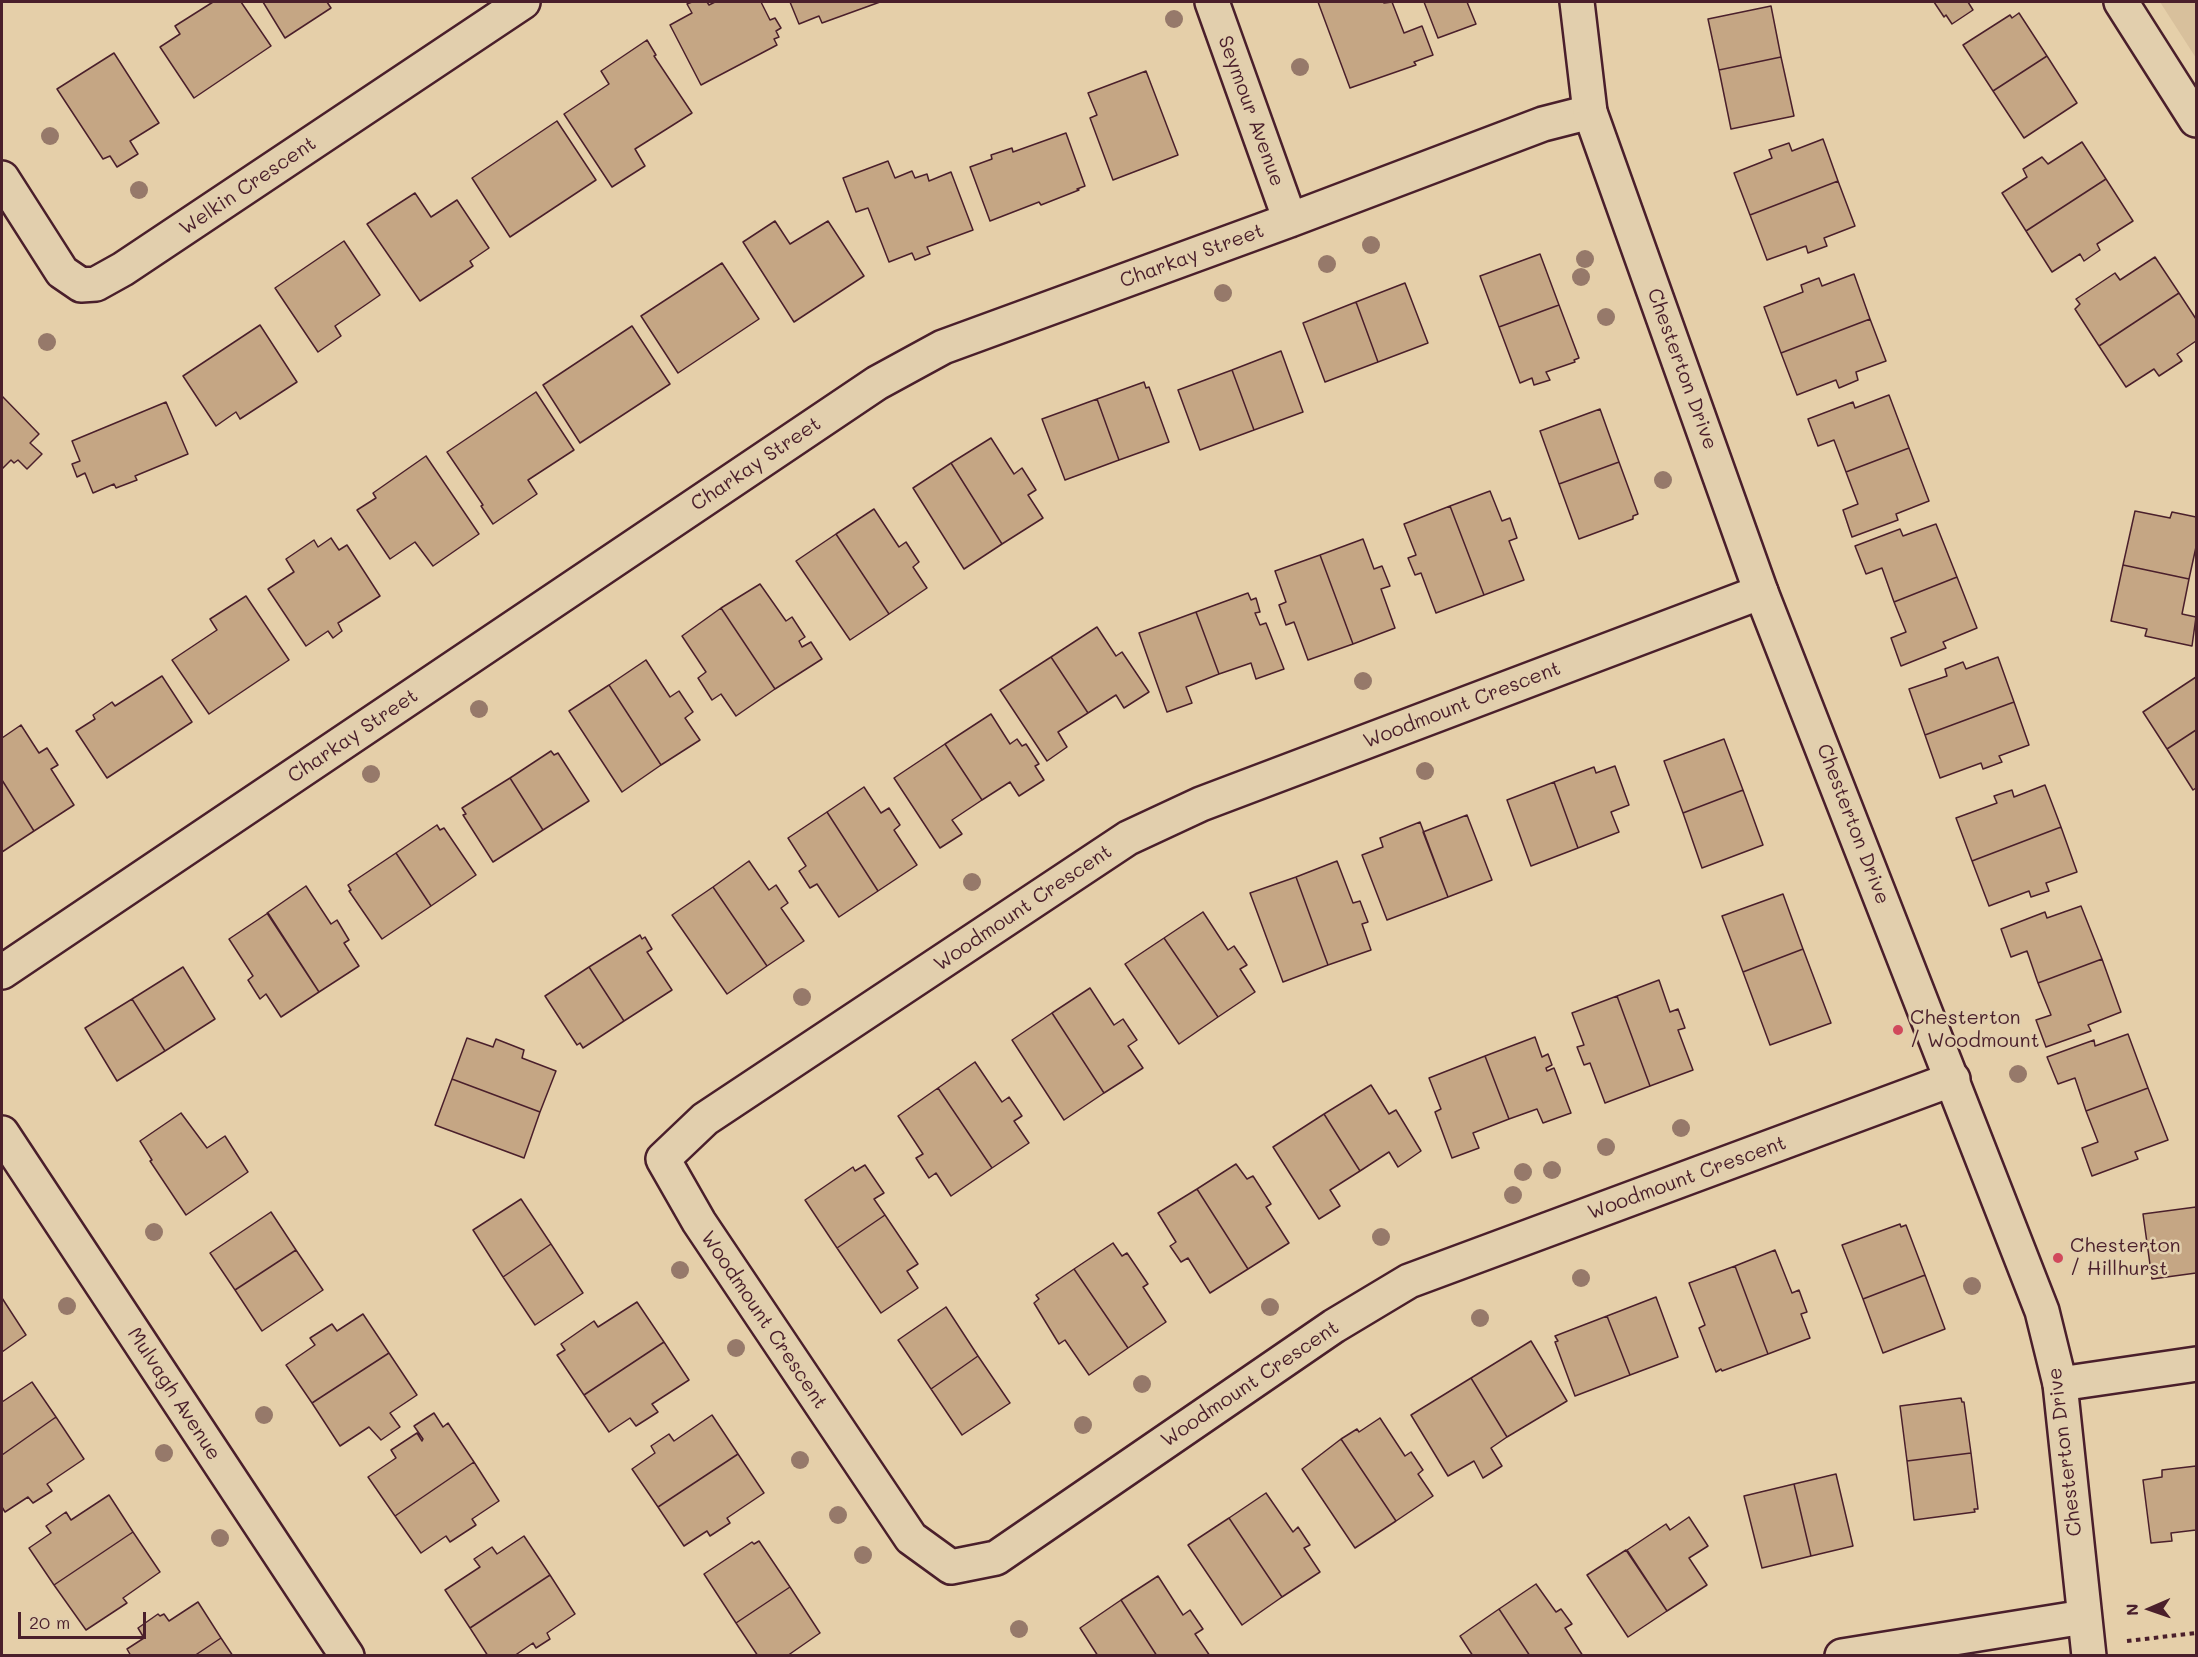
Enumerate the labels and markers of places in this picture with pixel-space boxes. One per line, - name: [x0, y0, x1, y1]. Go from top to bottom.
- place label: Chesterton / Woodmount: [1910, 1006, 2039, 1053]
- marker: Chesterton / Woodmount: [1891, 1023, 1905, 1037]
- place label: Chesterton / Hillhurst: [2070, 1234, 2181, 1281]
- marker: Chesterton / Hillhurst: [2051, 1251, 2065, 1265]

